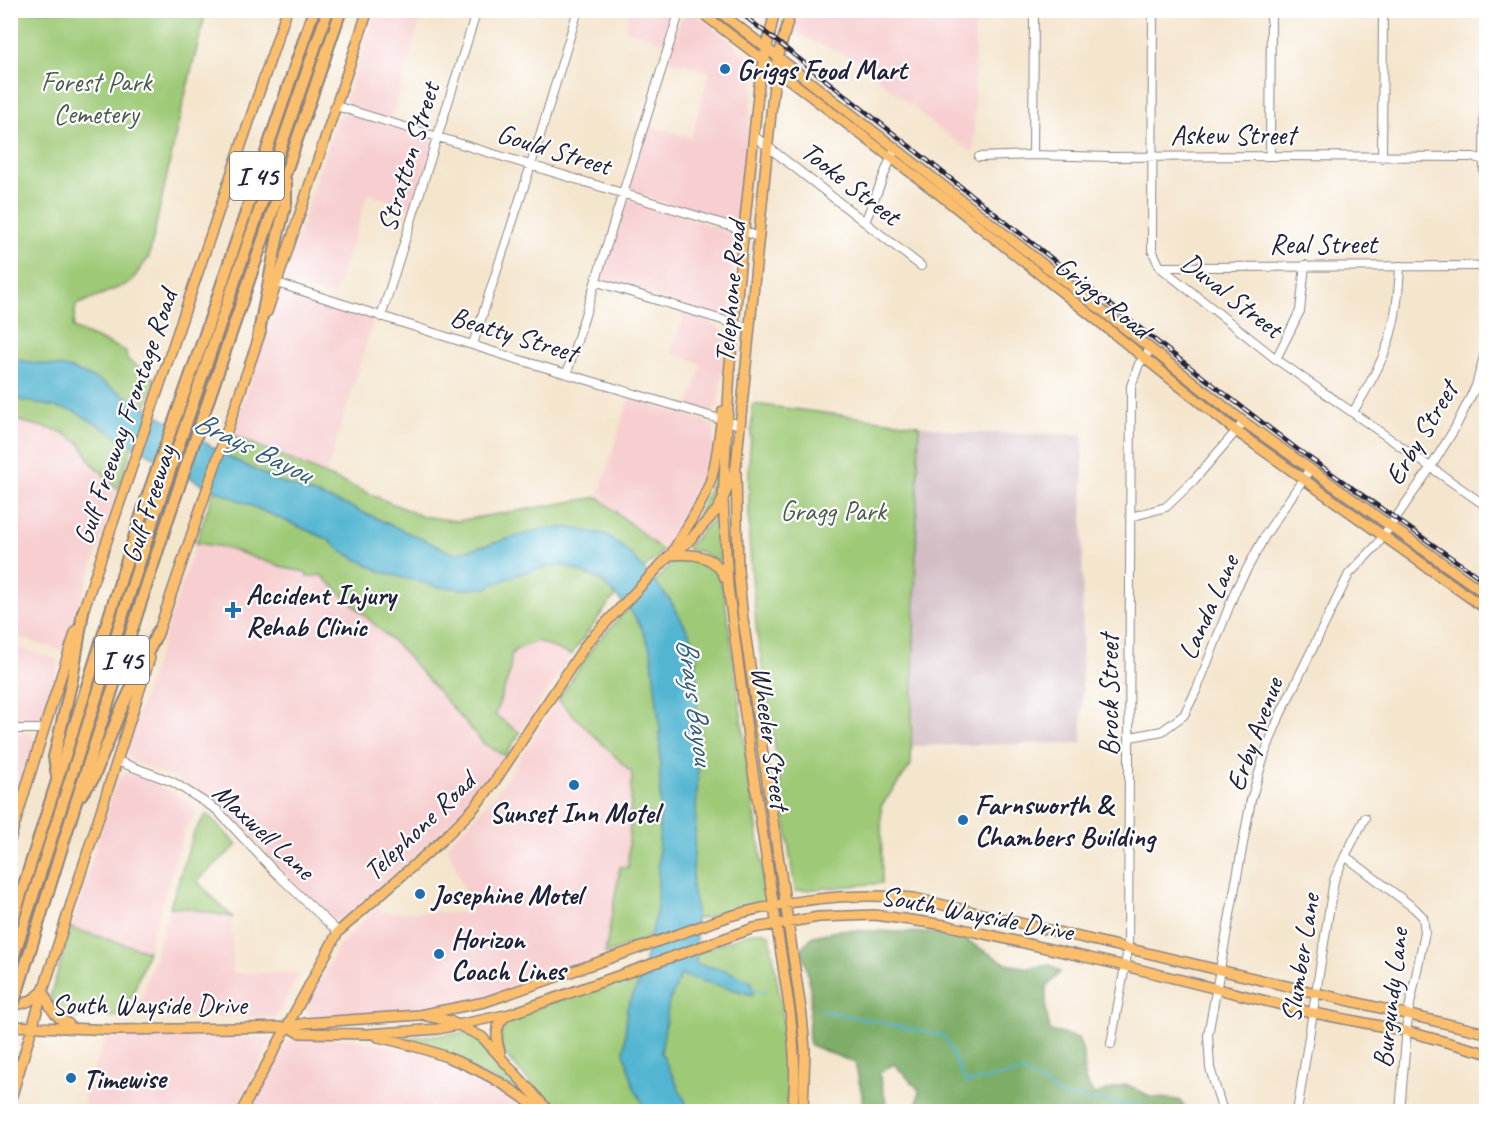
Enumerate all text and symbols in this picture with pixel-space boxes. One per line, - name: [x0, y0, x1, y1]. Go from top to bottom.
- place label: Griggs Food Mart: [737, 52, 909, 87]
- marker: Griggs Food Mart: [718, 62, 732, 76]
- park label: Forest Park Cemetery: [41, 64, 153, 131]
- street label: Stratton Street: [369, 76, 448, 236]
- street label: Gould Street: [493, 115, 618, 184]
- street label: Askew Street: [1171, 117, 1299, 152]
- street label: Tooke Street: [794, 133, 910, 234]
- road number: I 45: [230, 152, 284, 200]
- street label: Telephone Road: [706, 216, 754, 364]
- street label: Real Street: [1269, 226, 1379, 261]
- street label: Duval Street: [1174, 245, 1292, 347]
- street label: Griggs Road: [1048, 248, 1161, 348]
- street label: Gulf Freeway Frontage Road: [66, 286, 184, 548]
- street label: Beatty Street: [446, 298, 585, 371]
- street label: Erby Street: [1377, 372, 1467, 491]
- water label: Brays Bayou: [188, 402, 323, 494]
- street label: Gulf Freeway: [113, 442, 183, 566]
- park label: Gragg Park: [780, 493, 888, 528]
- street label: Landa Lane: [1169, 548, 1247, 665]
- place label: Accident Injury Rehab Clinic: [246, 577, 399, 644]
- marker: Accident Injury Rehab Clinic: [224, 601, 242, 619]
- street label: Brock Street: [1091, 630, 1126, 756]
- road number: I 45: [95, 636, 149, 684]
- water label: Brays Bayou: [668, 636, 724, 771]
- street label: Wheeler Street: [744, 664, 799, 815]
- street label: Erby Avenue: [1217, 671, 1291, 795]
- street label: Telephone Road: [356, 761, 485, 888]
- street label: Maxwell Lane: [206, 775, 324, 888]
- marker: Sunset Inn Motel: [567, 778, 581, 792]
- place label: Farnsworth & Chambers Building: [975, 787, 1158, 854]
- place label: Sunset Inn Motel: [489, 795, 665, 830]
- marker: Farnsworth & Chambers Building: [956, 813, 970, 827]
- place label: Josephine Motel: [430, 877, 587, 912]
- street label: South Wayside Drive: [878, 877, 1078, 949]
- marker: Josephine Motel: [413, 887, 427, 901]
- street label: Slumber Lane: [1273, 889, 1328, 1025]
- place label: Horizon Coach Lines: [451, 921, 569, 988]
- street label: Burgundy Lane: [1364, 924, 1416, 1070]
- marker: Horizon Coach Lines: [432, 947, 446, 961]
- street label: South Wayside Drive: [51, 987, 248, 1022]
- place label: Timewise: [83, 1061, 168, 1096]
- marker: Timewise: [64, 1071, 78, 1085]

